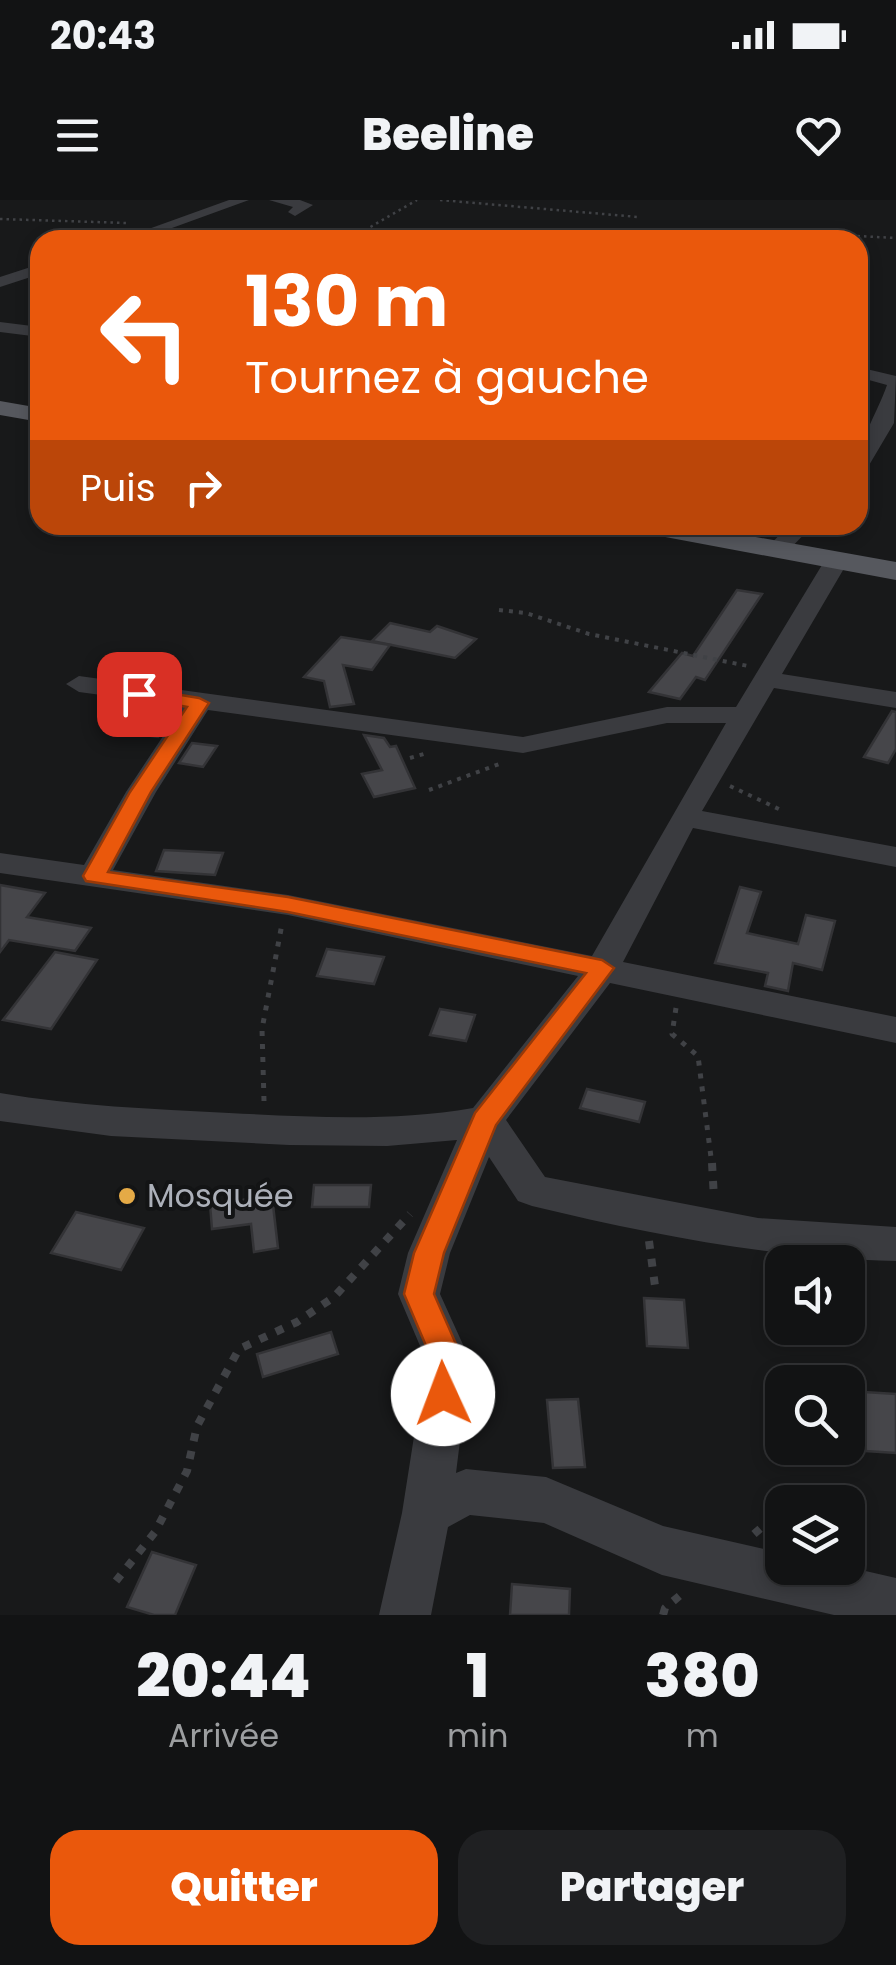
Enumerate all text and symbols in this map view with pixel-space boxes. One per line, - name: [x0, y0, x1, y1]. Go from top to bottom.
- text: 20:43: [50, 9, 156, 62]
- text: Beeline: [362, 103, 534, 166]
- icon: menu: [50, 108, 105, 163]
- icon: heart: [791, 108, 846, 163]
- text: 130 m: [245, 252, 448, 351]
- icon: left: [80, 270, 210, 400]
- text: Tournez à gauche: [245, 346, 649, 409]
- icon: right: [176, 460, 231, 515]
- text: Puis: [80, 461, 156, 514]
- pin: [97, 652, 182, 737]
- icon: arrive: [112, 667, 167, 722]
- place label: Mosquée: [147, 1173, 294, 1218]
- marker: Mosquée: [116, 1185, 138, 1207]
- map controls: [765, 1245, 865, 1585]
- button: sound: [765, 1245, 865, 1345]
- position arrow: [391, 1342, 495, 1446]
- button: search: [765, 1365, 865, 1465]
- button: layers: [765, 1485, 865, 1585]
- text: 20:44: [136, 1634, 311, 1718]
- text: 1: [466, 1634, 489, 1718]
- text: 380: [645, 1634, 760, 1718]
- text: Arrivée: [168, 1713, 279, 1758]
- text: min: [447, 1713, 508, 1758]
- text: m: [686, 1713, 719, 1758]
- button: Quitter: [50, 1830, 438, 1945]
- button: Partager: [458, 1830, 846, 1945]

